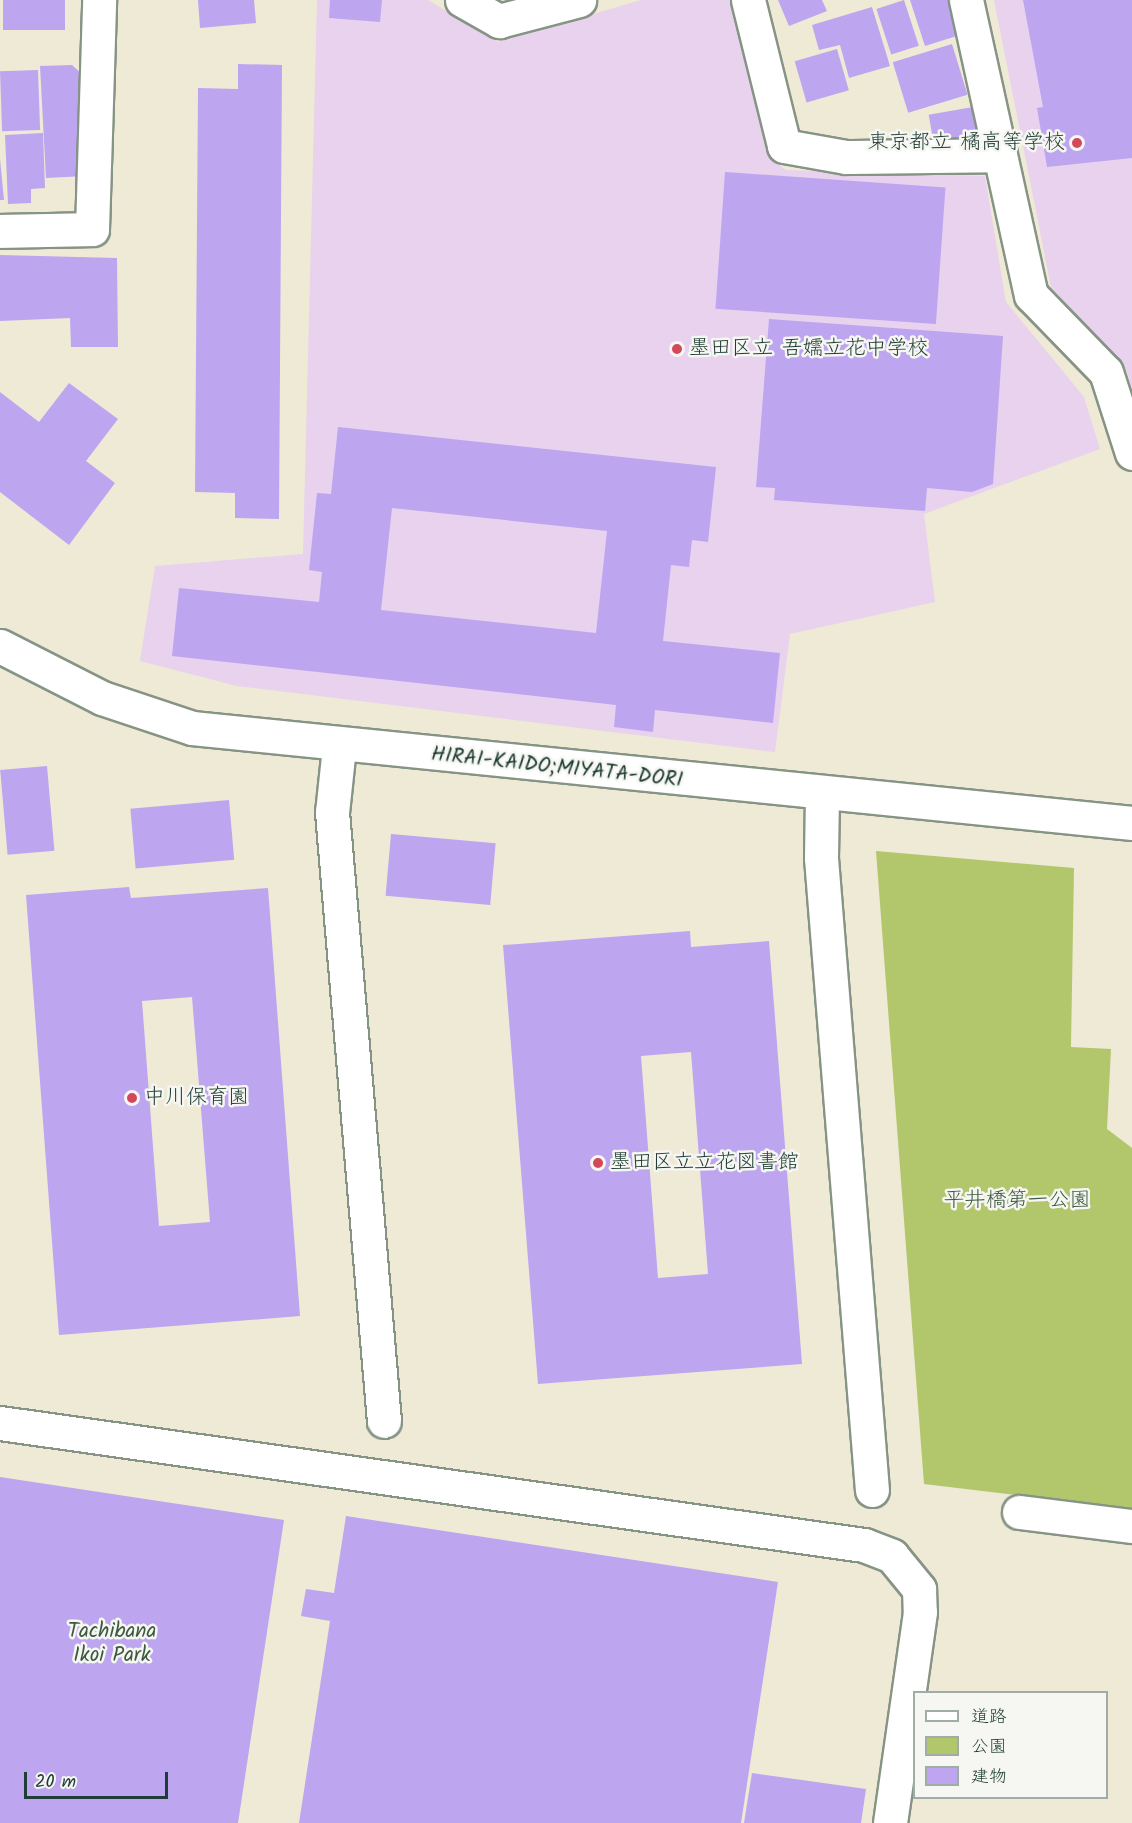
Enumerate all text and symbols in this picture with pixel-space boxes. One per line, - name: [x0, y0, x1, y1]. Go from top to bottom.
- place label: 東京都立 橘高等学校: [868, 130, 1065, 156]
- marker: 東京都立 橘高等学校: [1070, 136, 1084, 150]
- place label: 墨田区立 吾嬬立花中学校: [689, 336, 928, 362]
- marker: 墨田区立 吾嬬立花中学校: [670, 342, 684, 356]
- street label: HIRAI-KAIDO;MIYATA-DORI: [430, 742, 684, 794]
- place label: 中川保育園: [144, 1085, 249, 1111]
- marker: 中川保育園: [125, 1091, 139, 1105]
- place label: 墨田区立立花図書館: [610, 1150, 799, 1176]
- marker: 墨田区立立花図書館: [591, 1156, 605, 1170]
- park label: 平井橋第一公園: [944, 1188, 1090, 1214]
- park label: Tachibana Ikoi Park: [68, 1619, 156, 1669]
- legend: [913, 1691, 1108, 1799]
- text: 道路: [971, 1703, 1007, 1732]
- text: 公園: [971, 1733, 1007, 1762]
- scale bar: [27, 1760, 171, 1798]
- text: 建物: [971, 1763, 1007, 1792]
- text: 20 m: [35, 1768, 76, 1797]

